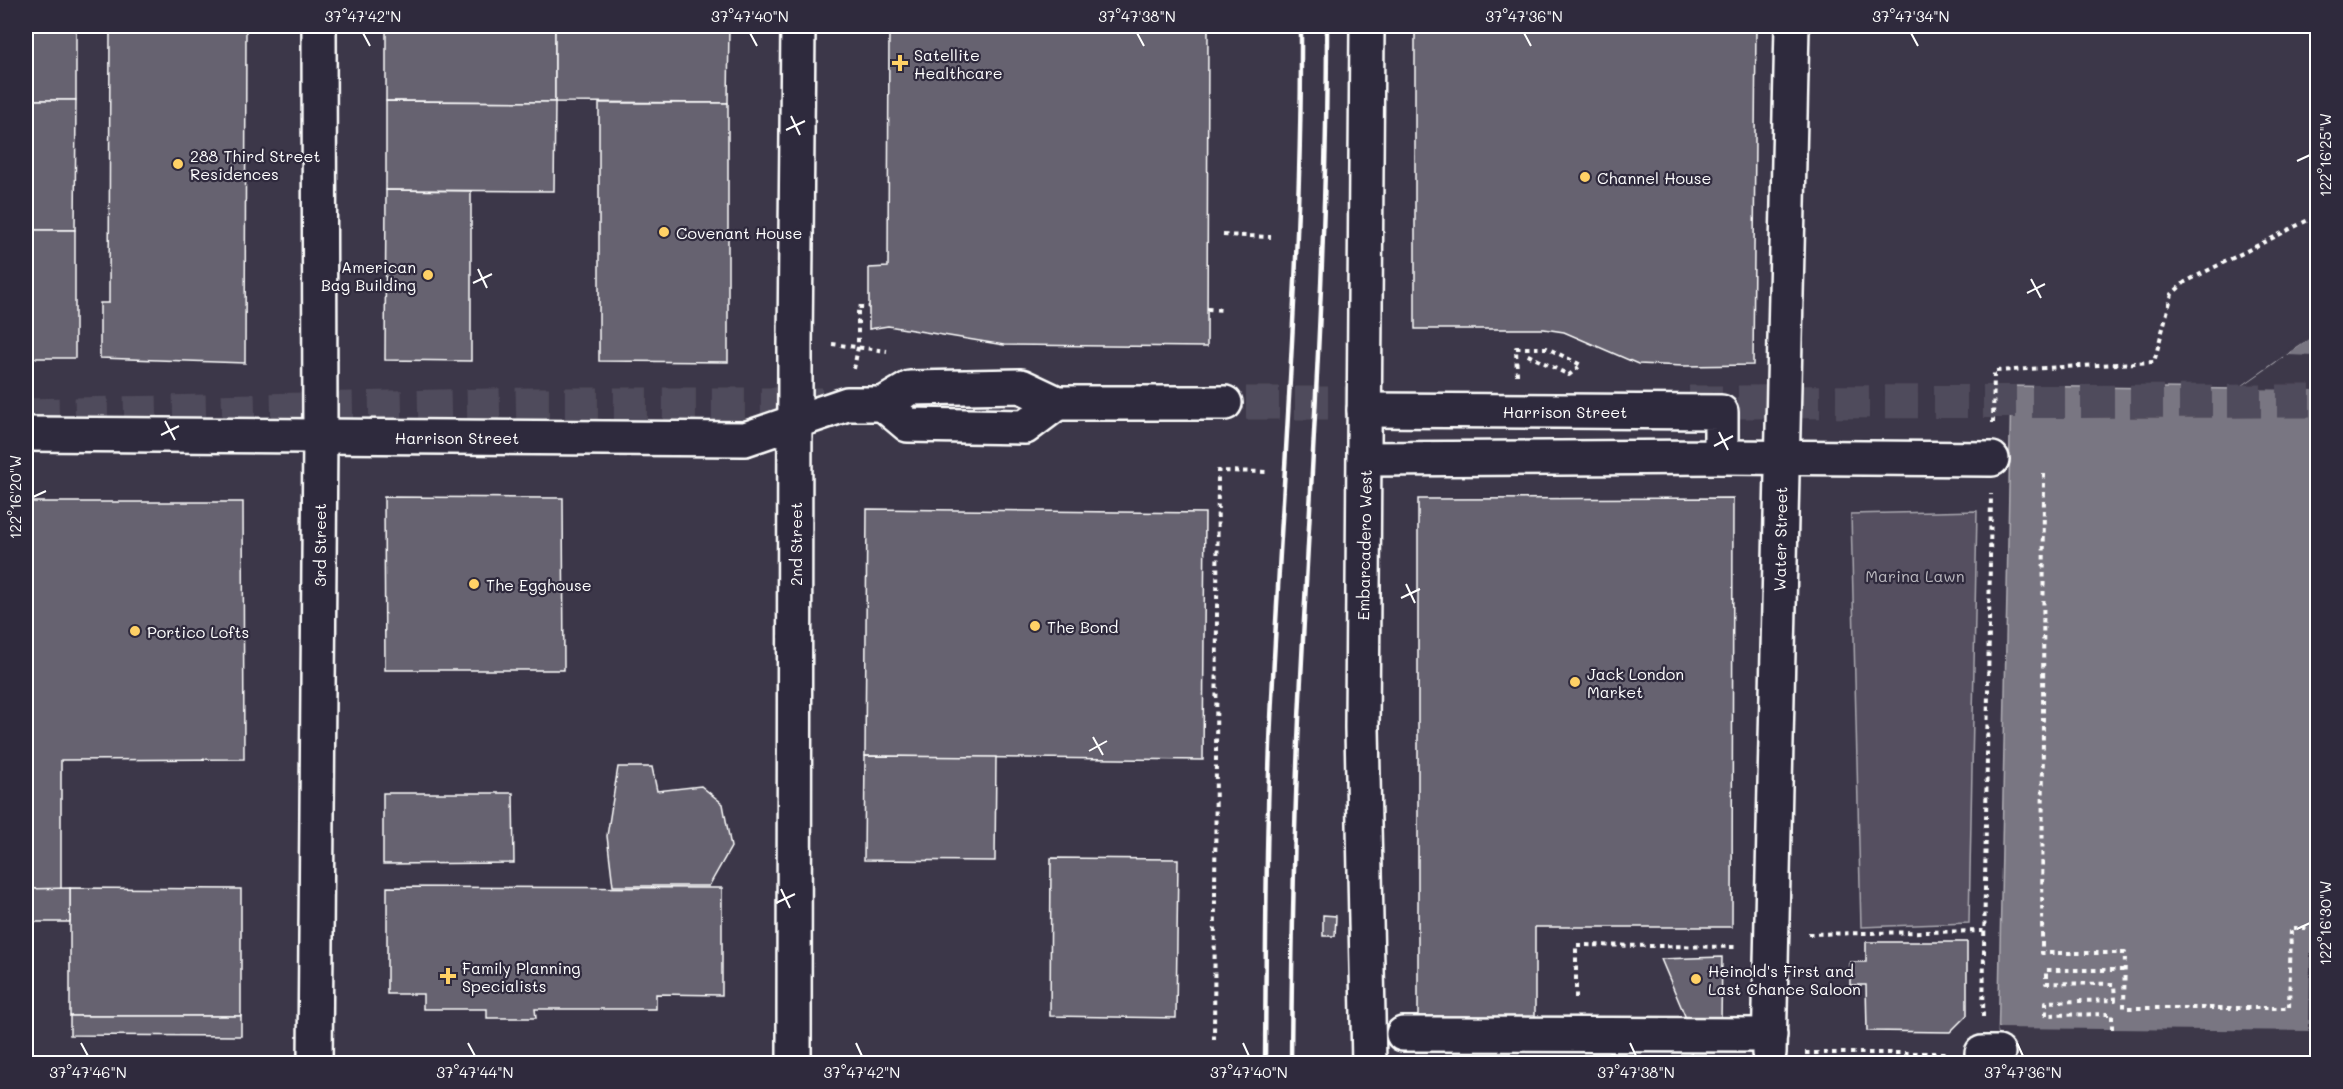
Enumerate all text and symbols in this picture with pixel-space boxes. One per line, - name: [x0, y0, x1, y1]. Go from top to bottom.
- text: 37°47'42"N: [325, 6, 401, 26]
- text: 37°47'40"N: [711, 6, 789, 26]
- text: 37°47'38"N: [1098, 6, 1176, 26]
- text: 37°47'36"N: [1485, 6, 1563, 26]
- text: 37°47'34"N: [1872, 6, 1950, 26]
- place label: Satellite Healthcare: [914, 44, 1003, 83]
- marker: Satellite Healthcare: [891, 54, 909, 72]
- text: 122°16'25"W: [2315, 113, 2335, 197]
- place label: 288 Third Street Residences: [190, 145, 320, 184]
- marker: 288 Third Street Residences: [171, 157, 185, 171]
- place label: Channel House: [1597, 167, 1712, 188]
- marker: Channel House: [1578, 170, 1592, 184]
- place label: Covenant House: [676, 222, 802, 243]
- marker: Covenant House: [657, 225, 671, 239]
- place label: American Bag Building: [321, 256, 416, 295]
- marker: American Bag Building: [421, 268, 435, 282]
- street label: Harrison Street: [1503, 401, 1627, 422]
- street label: Harrison Street: [395, 427, 519, 448]
- text: 122°16'20"W: [5, 455, 25, 539]
- street label: Embarcadero West: [1352, 469, 1376, 621]
- street label: Water Street: [1769, 486, 1791, 592]
- street label: 2nd Street: [785, 502, 806, 586]
- street label: 3rd Street: [309, 503, 330, 587]
- park label: Marina Lawn: [1865, 565, 1965, 586]
- place label: The Egghouse: [486, 574, 592, 595]
- marker: The Egghouse: [467, 577, 481, 591]
- place label: The Bond: [1047, 616, 1118, 637]
- marker: The Bond: [1028, 619, 1042, 633]
- place label: Portico Lofts: [147, 621, 249, 642]
- marker: Portico Lofts: [128, 624, 142, 638]
- place label: Jack London Market: [1587, 663, 1684, 702]
- marker: Jack London Market: [1568, 675, 1582, 689]
- text: 122°16'30"W: [2315, 881, 2335, 965]
- place label: Family Planning Specialists: [462, 957, 581, 996]
- place label: Heinold's First and Last Chance Saloon: [1708, 960, 1861, 999]
- marker: Family Planning Specialists: [439, 967, 457, 985]
- marker: Heinold's First and Last Chance Saloon: [1689, 972, 1703, 986]
- text: 37°47'46"N: [49, 1062, 127, 1082]
- text: 37°47'44"N: [436, 1062, 514, 1082]
- text: 37°47'42"N: [824, 1062, 900, 1082]
- text: 37°47'40"N: [1210, 1062, 1288, 1082]
- text: 37°47'38"N: [1597, 1062, 1675, 1082]
- text: 37°47'36"N: [1984, 1062, 2062, 1082]

